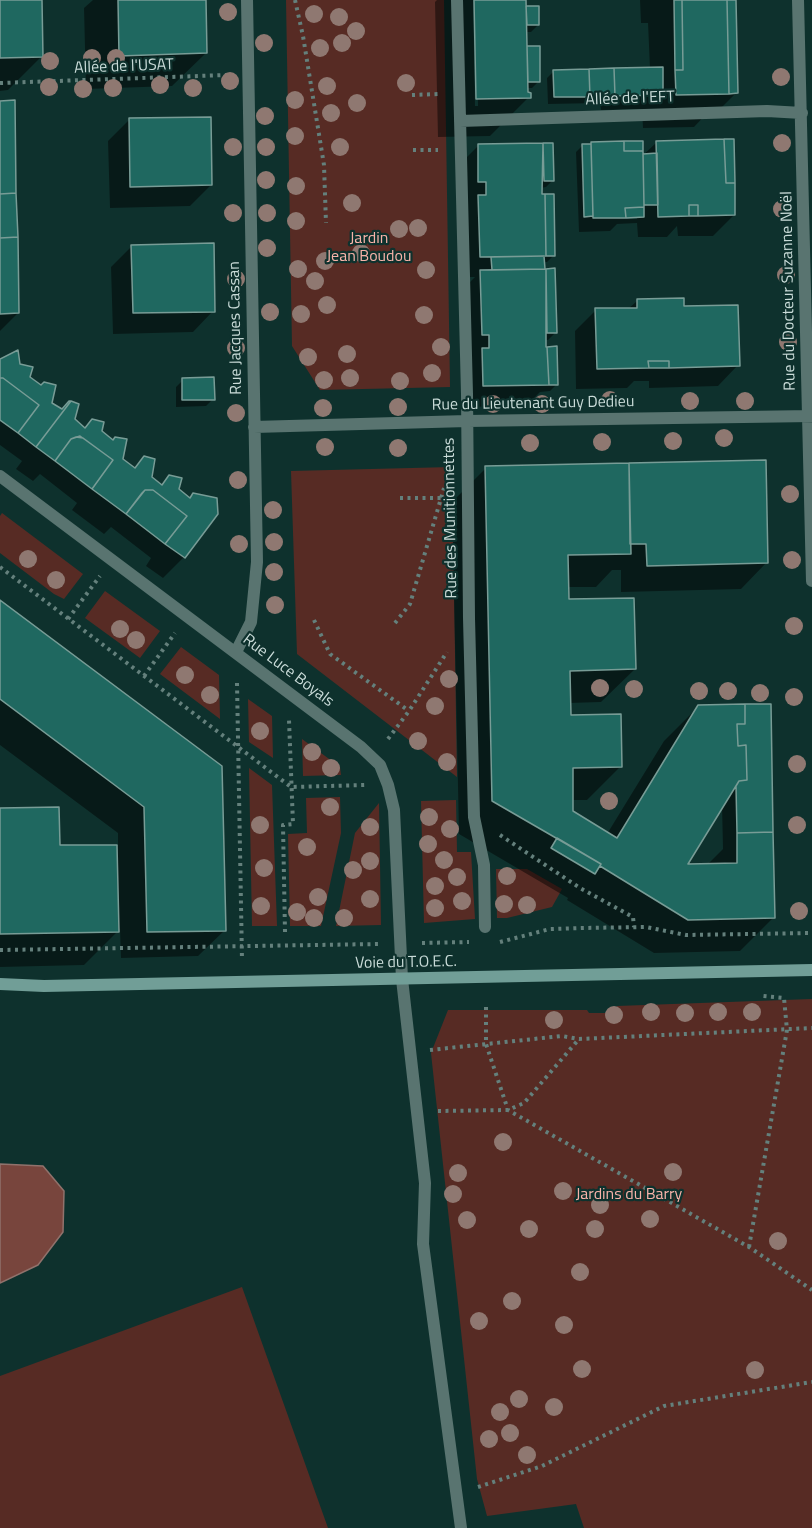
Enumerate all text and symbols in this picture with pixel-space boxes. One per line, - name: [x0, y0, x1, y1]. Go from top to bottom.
- street label: Allée de l'USAT: [74, 56, 174, 78]
- street label: Allée de l'EFT: [585, 88, 675, 110]
- street label: Rue du Docteur Suzanne Noël: [778, 191, 800, 391]
- park label: Jardin Jean Boudou: [327, 229, 411, 267]
- street label: Rue Jacques Cassan: [225, 261, 247, 395]
- street label: Rue du Lieutenant Guy Dedieu: [432, 393, 634, 415]
- street label: Rue des Munitionnettes: [440, 437, 462, 599]
- street label: Rue Luce Boyals: [239, 630, 337, 712]
- street label: Voie du T.O.E.C.: [355, 953, 457, 973]
- park label: Jardins du Barry: [576, 1185, 682, 1205]

